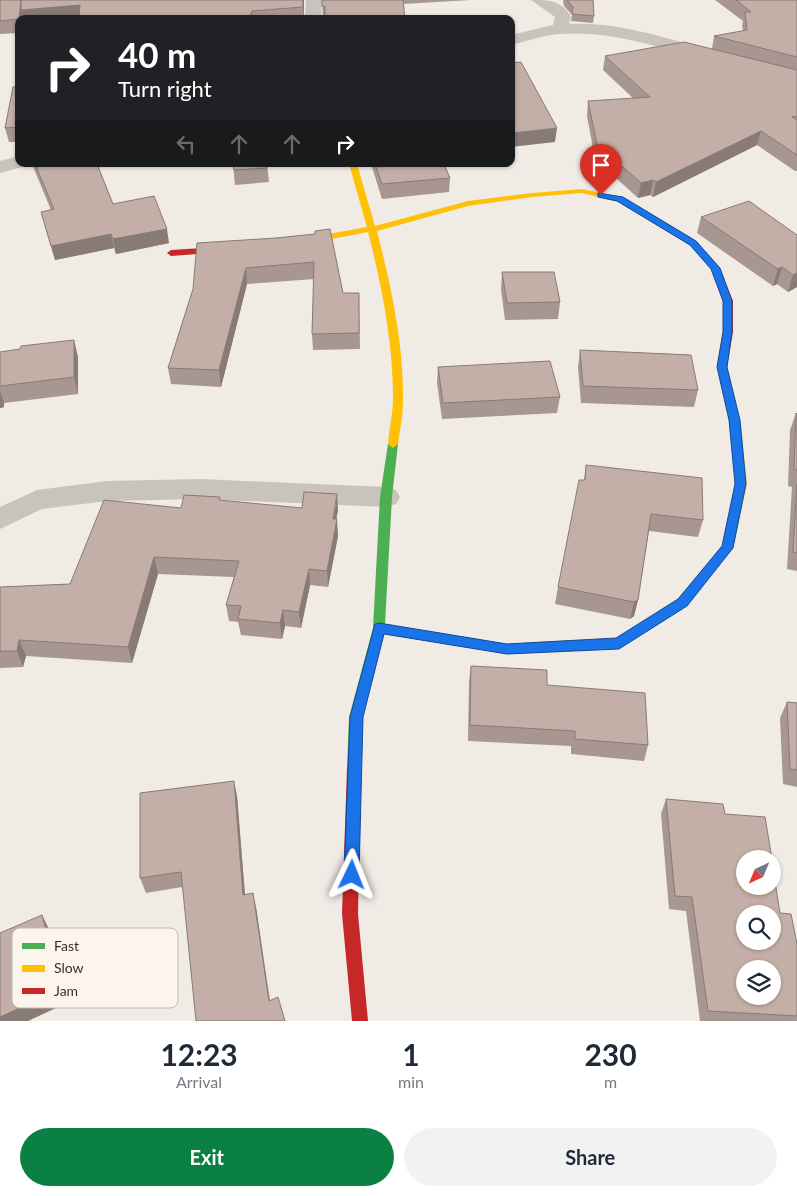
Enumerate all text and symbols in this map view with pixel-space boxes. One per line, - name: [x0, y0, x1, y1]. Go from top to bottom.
- text: 40 m: [118, 33, 196, 75]
- icon: right: [35, 35, 100, 100]
- text: Turn right: [118, 75, 212, 102]
- icon: left: [172, 130, 200, 158]
- icon: ahead: [225, 130, 253, 158]
- icon: ahead: [278, 130, 306, 158]
- icon: right: [331, 130, 359, 158]
- pin: [580, 144, 622, 195]
- icon: arrive: [587, 151, 615, 179]
- position arrow: [325, 848, 377, 900]
- north arrow: [736, 850, 781, 895]
- map controls: [736, 850, 781, 1005]
- button: search: [736, 905, 781, 950]
- legend: [12, 928, 178, 1008]
- text: Fast: [54, 937, 79, 954]
- text: Slow: [54, 959, 84, 976]
- button: layers: [736, 960, 781, 1005]
- text: Jam: [54, 982, 78, 999]
- text: 12:23: [160, 1036, 238, 1072]
- text: 1: [402, 1036, 420, 1072]
- text: 230: [584, 1036, 637, 1072]
- text: Arrival: [176, 1072, 222, 1091]
- text: min: [398, 1072, 424, 1091]
- text: m: [604, 1072, 617, 1091]
- button: Exit: [20, 1128, 394, 1186]
- button: Share: [404, 1128, 777, 1186]

